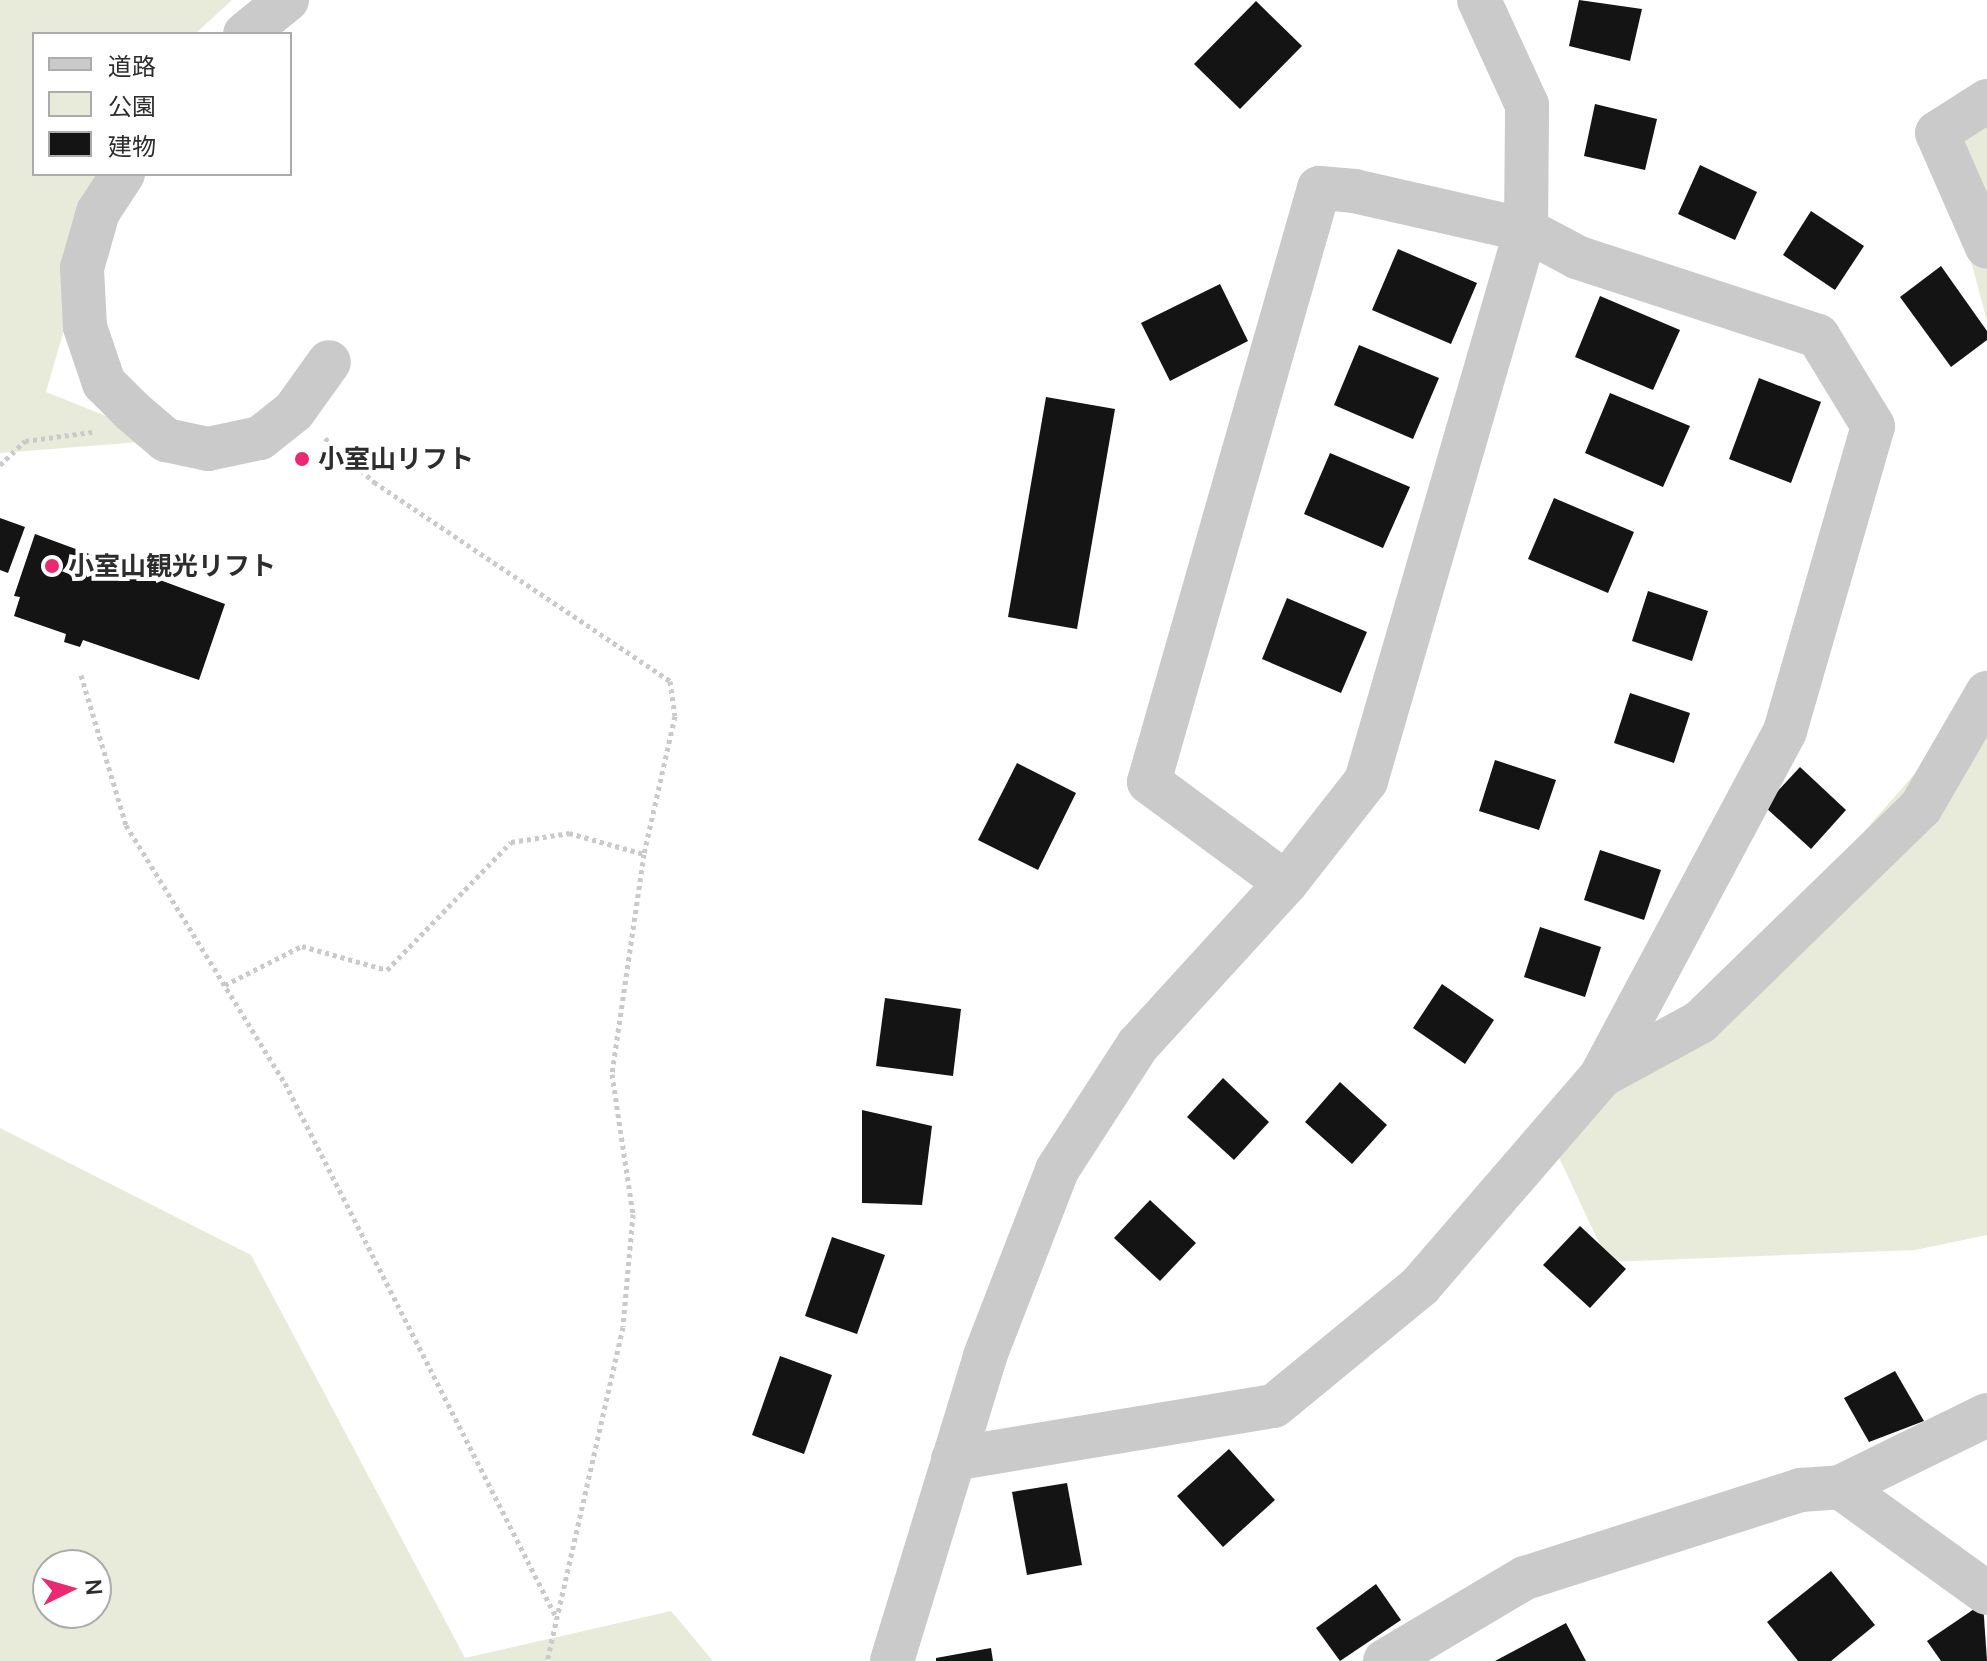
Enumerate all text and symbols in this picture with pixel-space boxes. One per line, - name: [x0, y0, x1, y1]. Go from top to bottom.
- legend: [32, 32, 292, 176]
- text: 道路: [108, 49, 156, 82]
- text: 公園: [108, 89, 156, 122]
- text: 建物: [108, 129, 156, 162]
- place label: 小室山リフト: [318, 443, 474, 475]
- marker: 小室山リフト: [293, 450, 311, 468]
- place label: 小室山観光リフト: [68, 550, 276, 582]
- marker: 小室山観光リフト: [43, 557, 61, 575]
- north arrow: [32, 1549, 112, 1629]
- text: N: [78, 1578, 110, 1596]

